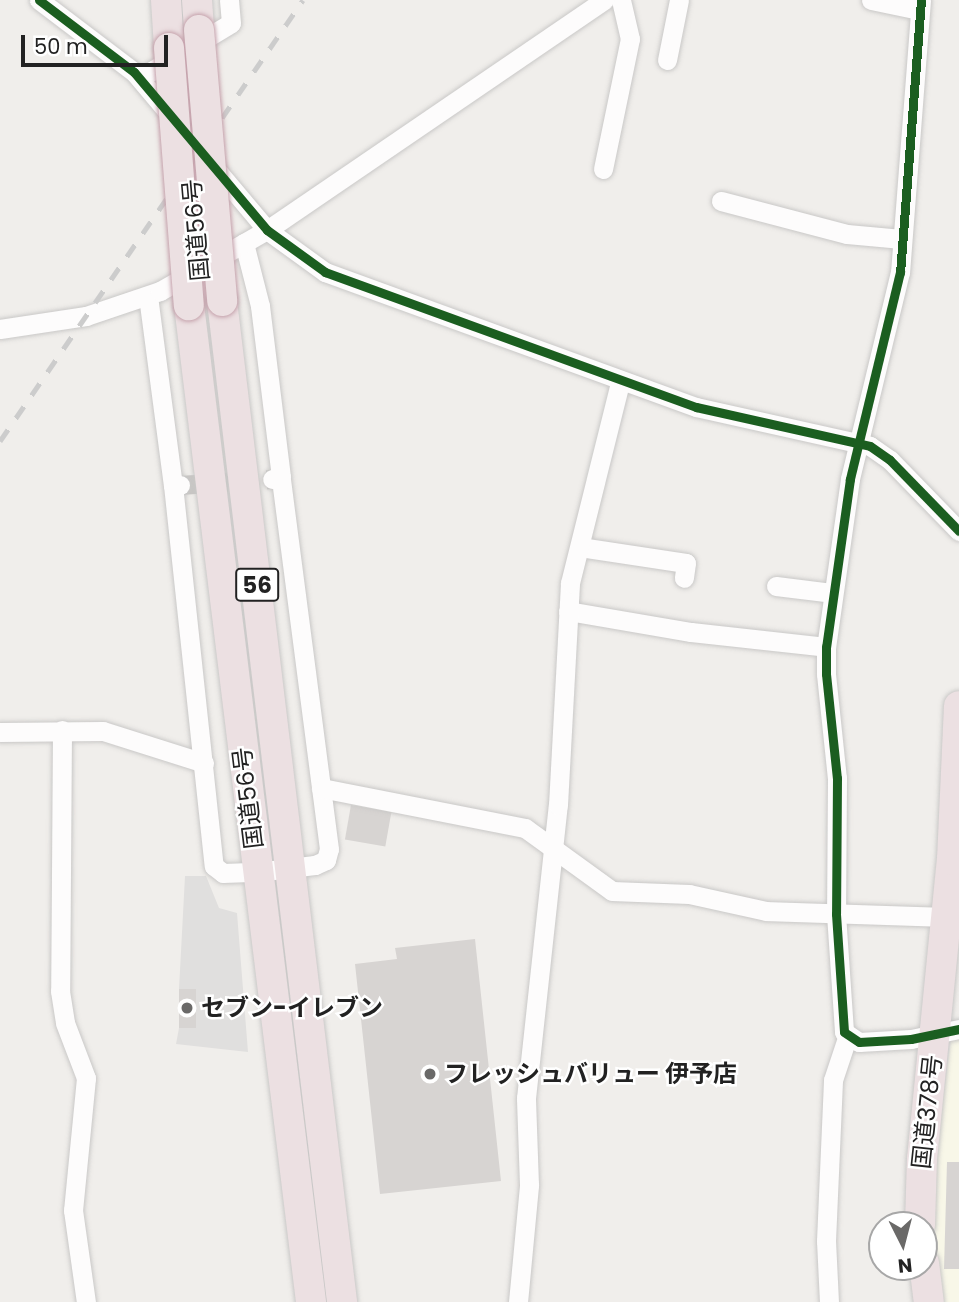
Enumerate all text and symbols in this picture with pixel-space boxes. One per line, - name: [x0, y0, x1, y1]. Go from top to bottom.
- scale bar: [24, 21, 172, 65]
- text: 50 m: [34, 32, 88, 61]
- street label: 国道56号: [177, 178, 215, 282]
- road number: 56: [234, 566, 280, 604]
- street label: 国道56号: [227, 745, 269, 851]
- place label: セブン-イレブン: [201, 994, 383, 1022]
- marker: セブン-イレブン: [179, 1000, 195, 1016]
- street label: 国道378号: [907, 1054, 947, 1170]
- place label: フレッシュバリュー 伊予店: [444, 1060, 737, 1088]
- marker: フレッシュバリュー 伊予店: [422, 1066, 438, 1082]
- north arrow: [868, 1211, 938, 1281]
- text: N: [897, 1251, 914, 1280]

